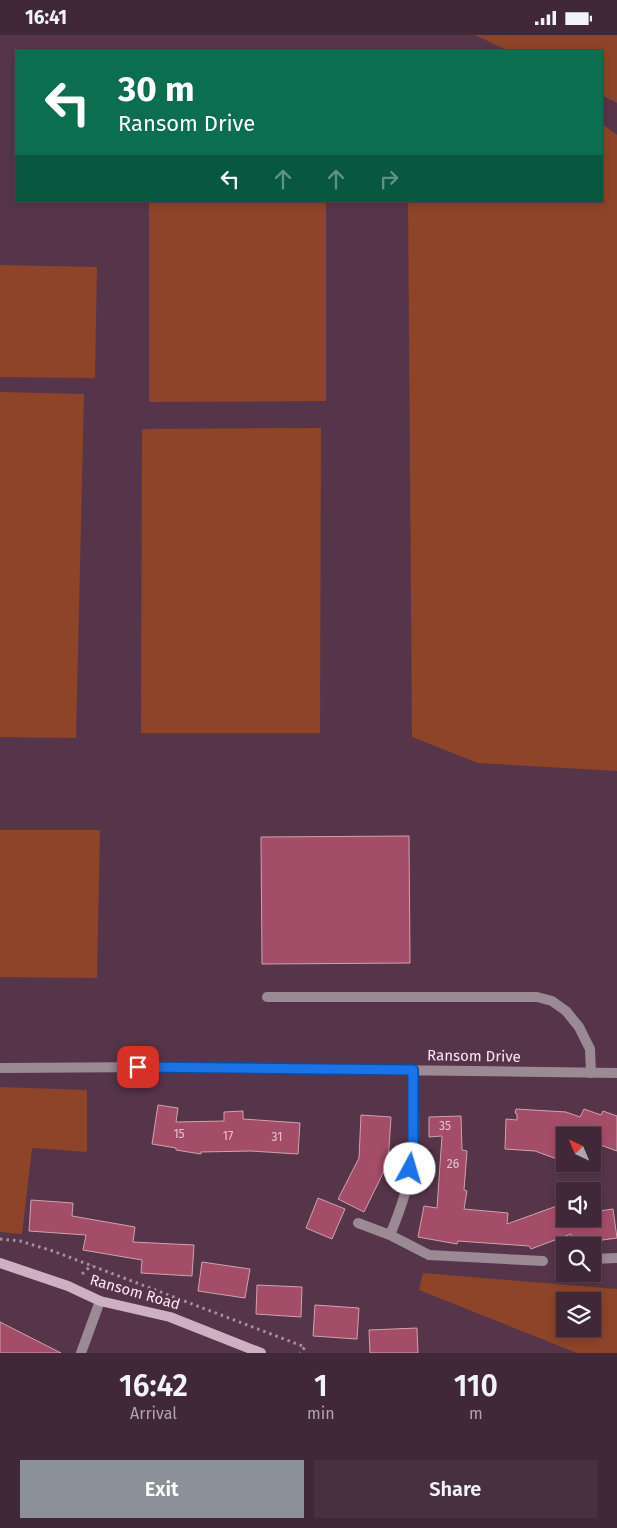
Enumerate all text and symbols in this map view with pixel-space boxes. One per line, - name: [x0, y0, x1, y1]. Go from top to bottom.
- text: 16:41: [25, 6, 67, 29]
- text: 30 m: [118, 68, 195, 110]
- icon: left: [35, 70, 100, 135]
- text: Ransom Drive: [118, 110, 255, 137]
- icon: left: [216, 165, 244, 193]
- icon: ahead: [269, 165, 297, 193]
- icon: ahead: [322, 165, 350, 193]
- icon: right: [375, 165, 403, 193]
- pin: [117, 1046, 159, 1088]
- street label: Ransom Drive: [427, 1046, 521, 1066]
- icon: arrive: [124, 1053, 152, 1081]
- house number: 35: [439, 1119, 451, 1133]
- house number: 15: [173, 1127, 185, 1141]
- north arrow: [556, 1127, 601, 1173]
- map controls: [556, 1127, 601, 1337]
- house number: 17: [223, 1129, 233, 1143]
- house number: 31: [272, 1130, 282, 1144]
- position arrow: [383, 1142, 435, 1194]
- house number: 26: [447, 1157, 459, 1171]
- button: sound: [556, 1182, 601, 1227]
- button: search: [556, 1237, 601, 1282]
- street label: Ransom Road: [88, 1271, 182, 1313]
- button: layers: [556, 1292, 601, 1337]
- text: 16:42: [119, 1368, 188, 1404]
- text: 1: [314, 1368, 328, 1404]
- text: 110: [454, 1368, 498, 1404]
- text: Arrival: [130, 1404, 177, 1423]
- text: min: [307, 1404, 335, 1423]
- text: m: [469, 1404, 483, 1423]
- button: Exit: [20, 1460, 304, 1518]
- button: Share: [314, 1460, 597, 1518]

